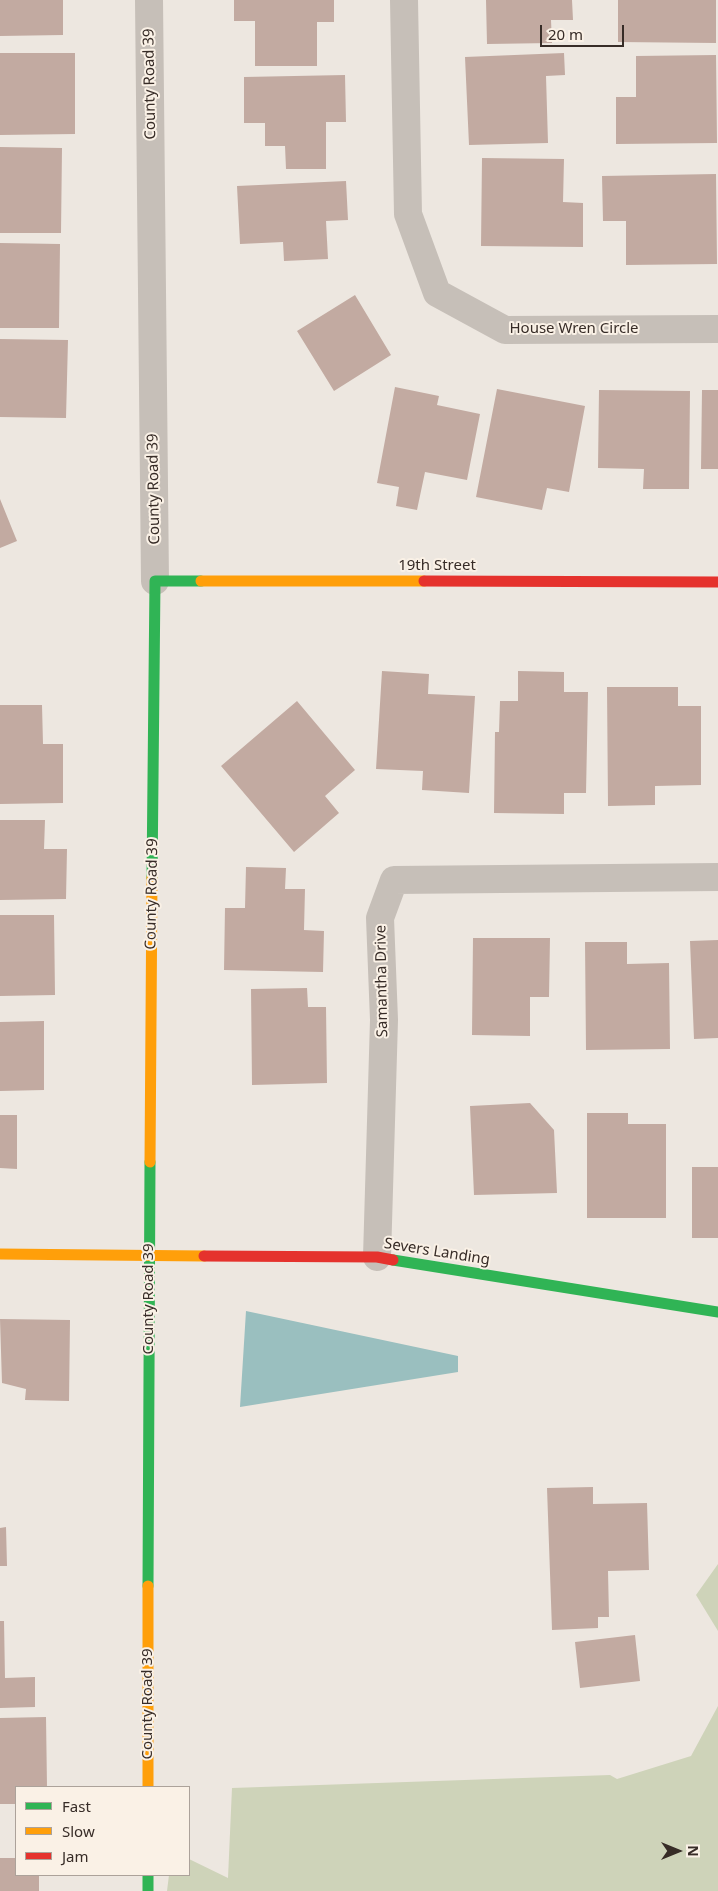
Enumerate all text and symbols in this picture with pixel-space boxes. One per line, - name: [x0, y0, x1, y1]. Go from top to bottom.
- scale bar: [543, 15, 627, 47]
- text: 20 m: [548, 24, 583, 44]
- street label: County Road 39: [140, 28, 160, 140]
- street label: House Wren Circle: [509, 320, 639, 338]
- street label: County Road 39: [144, 433, 164, 545]
- street label: 19th Street: [398, 557, 476, 575]
- street label: County Road 39: [142, 838, 162, 950]
- street label: Samantha Drive: [372, 925, 392, 1037]
- street label: Severs Landing: [383, 1235, 491, 1269]
- street label: County Road 39: [140, 1243, 158, 1355]
- street label: County Road 39: [139, 1648, 157, 1760]
- legend: [15, 1786, 190, 1876]
- text: Fast: [62, 1796, 91, 1816]
- text: Slow: [62, 1821, 95, 1841]
- north arrow: [653, 1826, 703, 1876]
- text: N: [684, 1845, 703, 1857]
- text: Jam: [62, 1846, 89, 1866]

